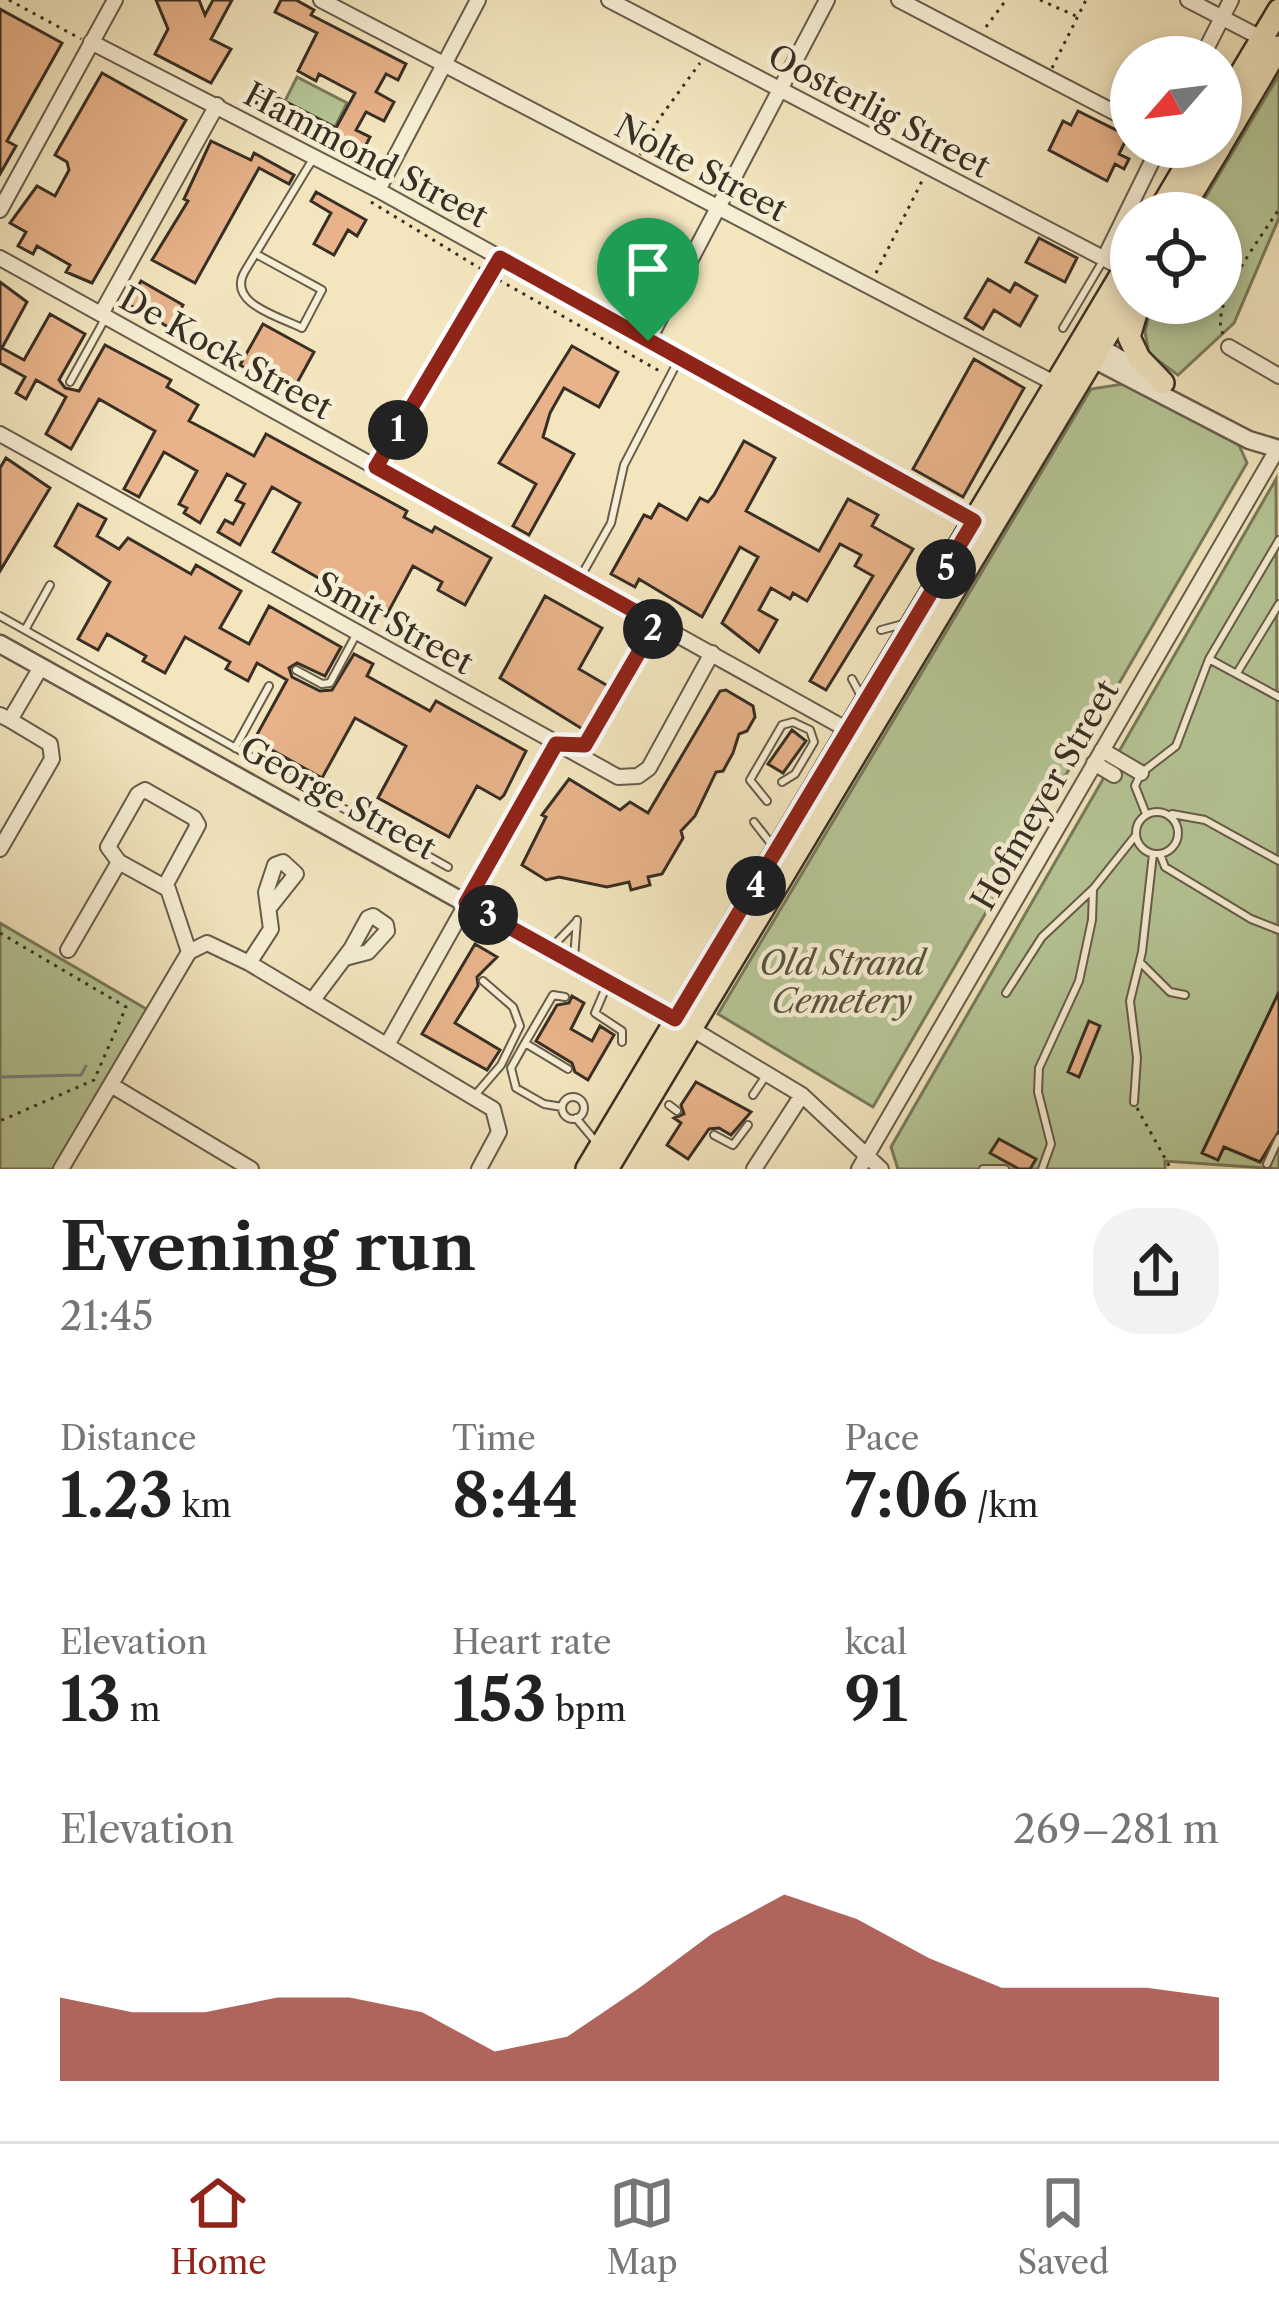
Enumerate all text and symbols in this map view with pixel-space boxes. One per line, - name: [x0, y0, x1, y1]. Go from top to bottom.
- street label: Oosterlig Street: [761, 35, 997, 187]
- north arrow: [1110, 36, 1242, 168]
- map controls: [1110, 36, 1242, 324]
- street label: Hammond Street: [237, 73, 495, 237]
- street label: Nolte Street: [608, 106, 794, 231]
- button: locate: [1110, 192, 1242, 324]
- pin: [597, 218, 699, 341]
- icon: arrive: [615, 236, 681, 302]
- street label: De Kock Street: [112, 278, 340, 428]
- pin: 1: [368, 400, 428, 460]
- text: 1: [391, 409, 405, 450]
- pin: 5: [916, 539, 976, 599]
- text: 5: [937, 548, 955, 589]
- street label: Smit Street: [308, 563, 481, 683]
- pin: 2: [623, 599, 683, 659]
- text: 2: [643, 608, 663, 649]
- street label: Hofmeyer Street: [962, 672, 1128, 918]
- street label: George Street: [233, 727, 443, 869]
- pin: 4: [726, 856, 786, 916]
- text: 4: [746, 865, 766, 906]
- pin: 3: [458, 885, 518, 945]
- text: 3: [479, 894, 497, 935]
- park label: Old Strand Cemetery: [759, 943, 929, 1022]
- text: Evening run: [60, 1206, 476, 1287]
- button: share: [1093, 1208, 1219, 1334]
- text: 21:45: [60, 1292, 153, 1340]
- text: Distance: [60, 1418, 197, 1459]
- text: Time: [452, 1418, 536, 1459]
- text: Pace: [845, 1418, 919, 1459]
- text: 1.23: [60, 1459, 173, 1533]
- text: 8:44: [452, 1459, 578, 1533]
- text: 7:06: [845, 1459, 968, 1533]
- text: km: [173, 1485, 232, 1526]
- text: /km: [968, 1485, 1038, 1526]
- text: Elevation: [60, 1622, 207, 1663]
- text: Heart rate: [452, 1622, 611, 1663]
- text: kcal: [845, 1622, 907, 1663]
- text: 13: [60, 1663, 121, 1737]
- text: 153: [452, 1663, 546, 1737]
- text: 91: [845, 1663, 907, 1737]
- text: m: [121, 1689, 160, 1730]
- text: bpm: [546, 1689, 626, 1730]
- text: Elevation: [60, 1805, 234, 1853]
- text: 269–281 m: [1013, 1805, 1219, 1853]
- tab: Home: [170, 2170, 267, 2283]
- tab: Map: [607, 2170, 678, 2283]
- tab: Saved: [1017, 2170, 1109, 2283]

